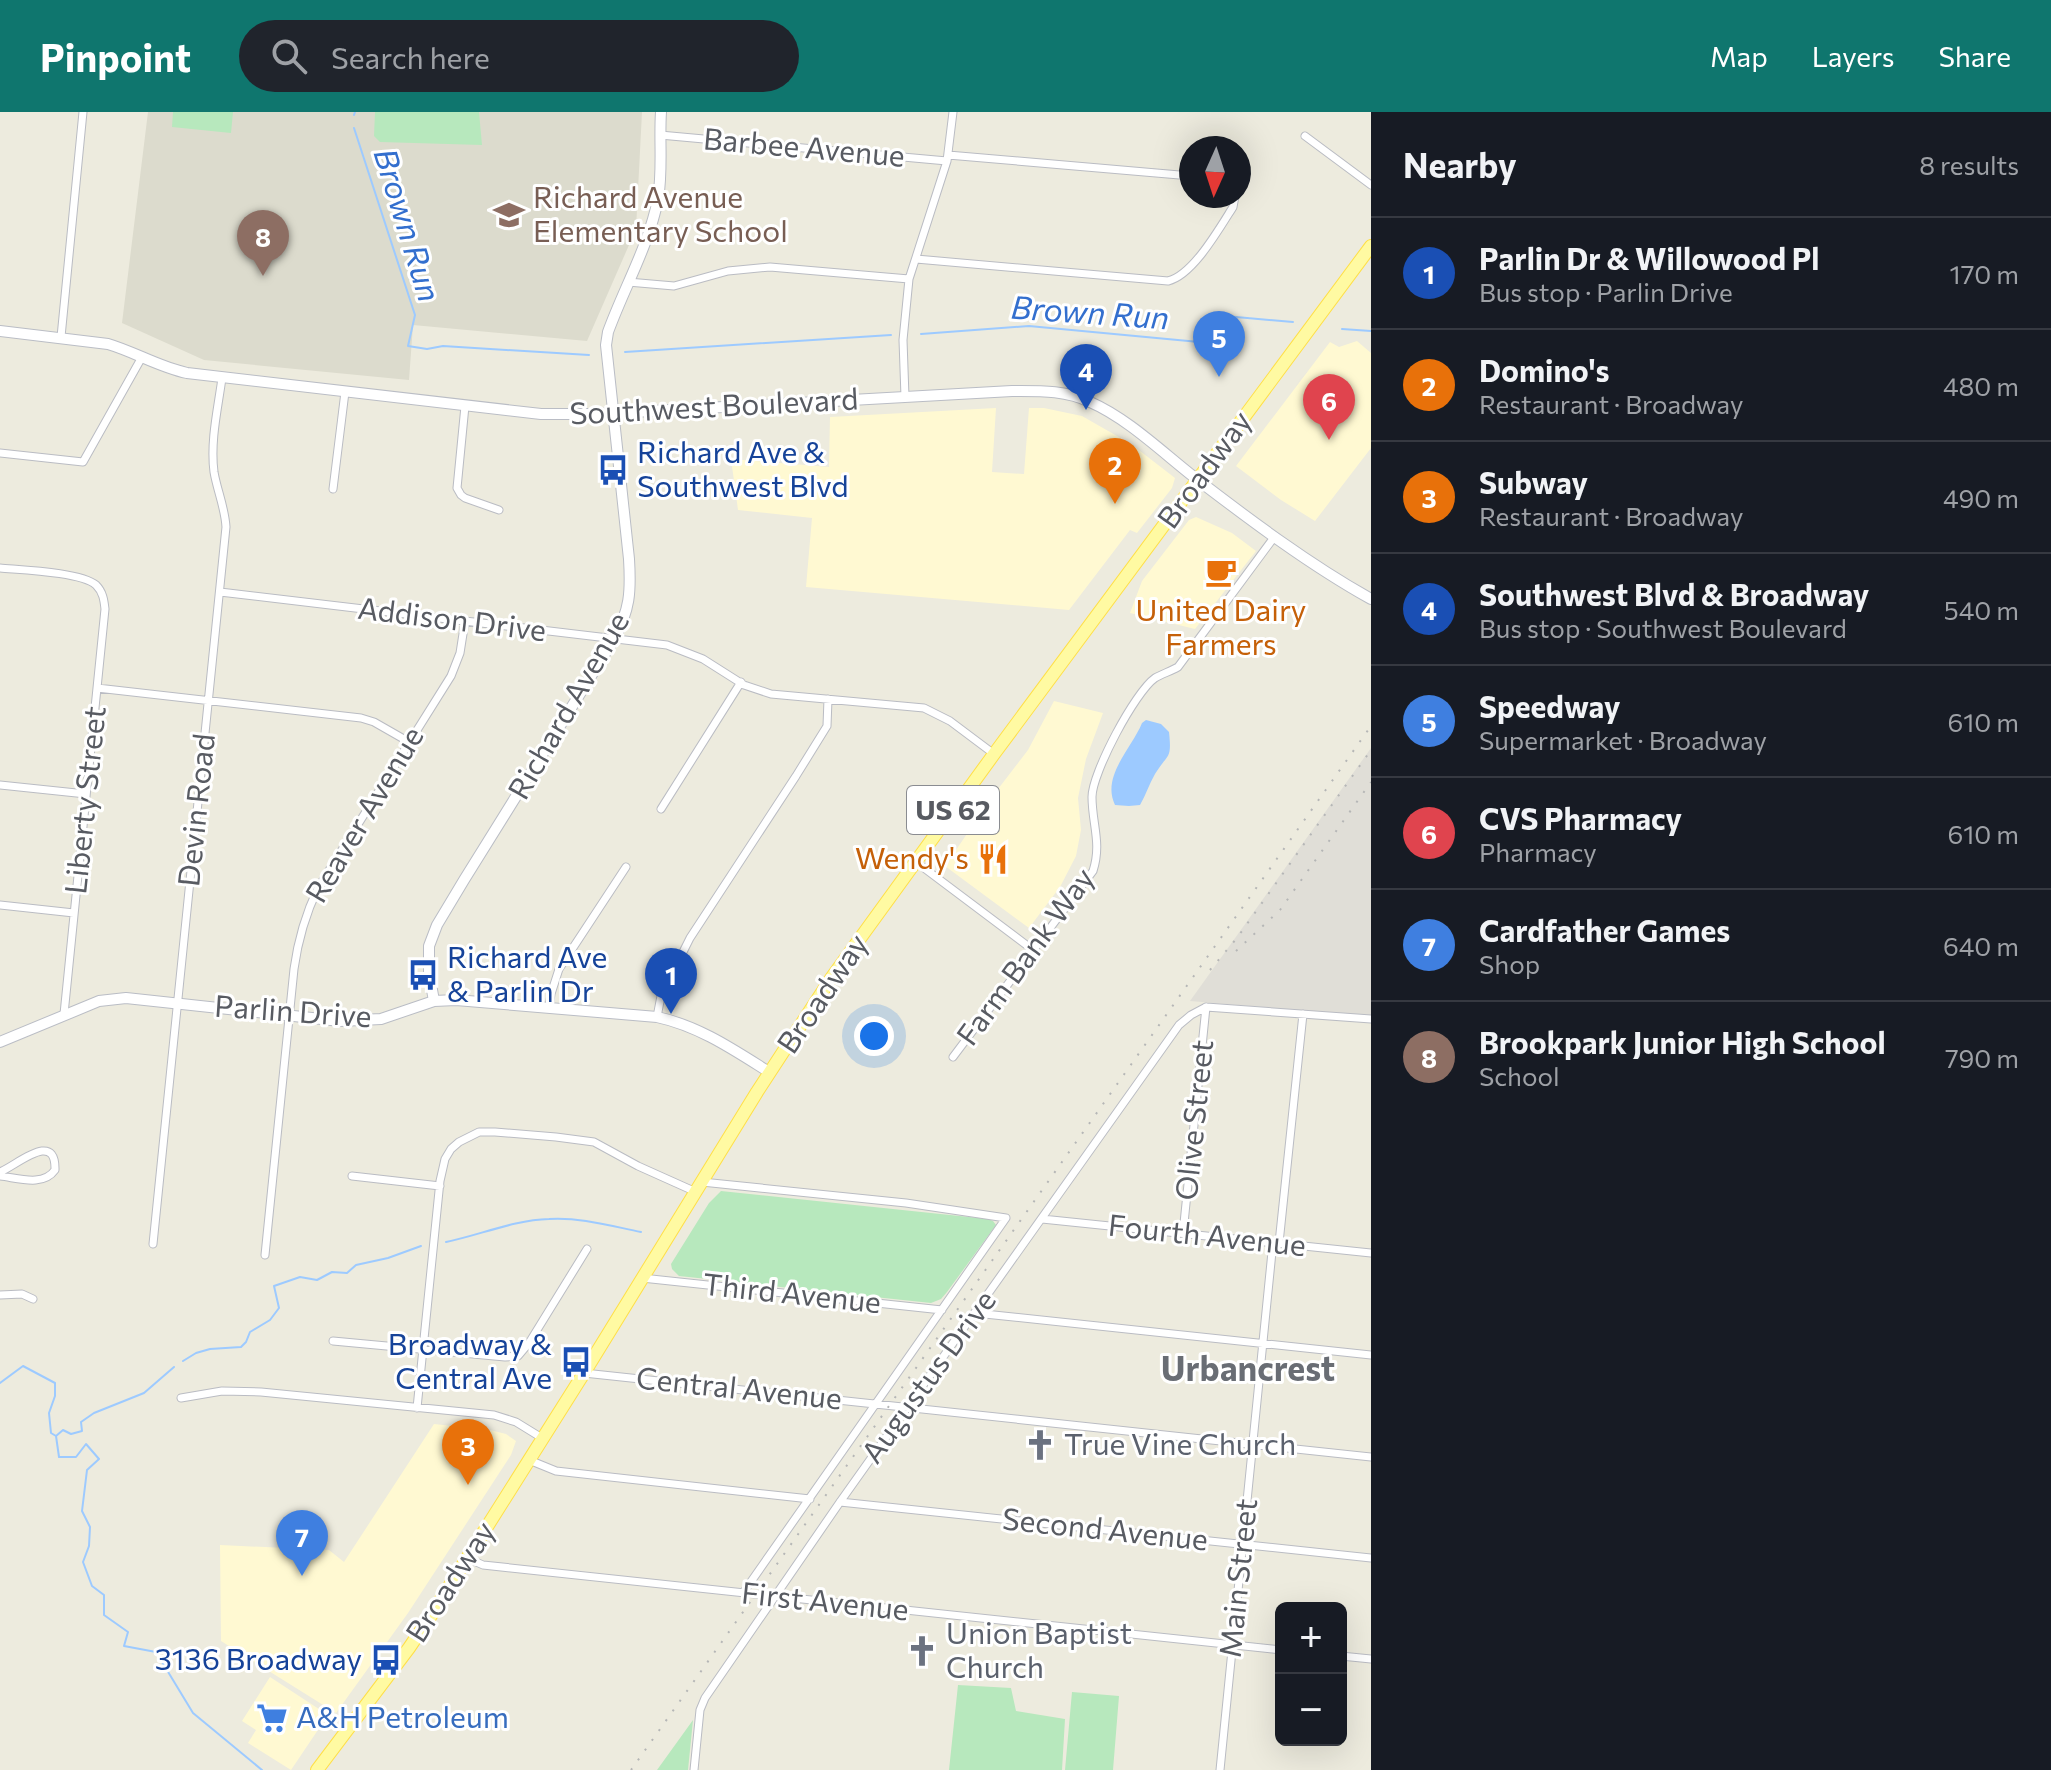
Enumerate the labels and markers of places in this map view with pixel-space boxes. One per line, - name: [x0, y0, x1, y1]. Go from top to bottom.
- place label: Richard Avenue Elementary School: [533, 177, 788, 248]
- school or university icon: Richard Avenue Elementary School: [492, 198, 526, 232]
- pin: 8: [237, 210, 289, 276]
- pin: 5: [1193, 311, 1245, 377]
- pin: 4: [1060, 344, 1112, 410]
- pin: 6: [1303, 374, 1355, 440]
- place label: Richard Ave & Southwest Blvd: [637, 432, 849, 503]
- pin: 2: [1089, 438, 1141, 504]
- bus stop icon: Richard Ave & Southwest Blvd: [596, 453, 630, 487]
- cafe icon: United Dairy Farmers: [1204, 555, 1238, 589]
- place label: United Dairy Farmers: [1136, 590, 1306, 661]
- place label: Wendy's: [855, 838, 969, 875]
- restaurant icon: Wendy's: [976, 842, 1010, 876]
- place label: Richard Ave & Parlin Dr: [447, 937, 607, 1008]
- pin: 1: [645, 948, 697, 1014]
- bus stop icon: Richard Ave & Parlin Dr: [406, 958, 440, 992]
- place label: Broadway & Central Ave: [388, 1324, 552, 1395]
- bus stop icon: Broadway & Central Ave: [559, 1345, 593, 1379]
- pin: 3: [442, 1419, 494, 1485]
- place label: True Vine Church: [1064, 1424, 1296, 1461]
- church icon: True Vine Church: [1023, 1428, 1057, 1462]
- pin: 7: [276, 1510, 328, 1576]
- place label: Union Baptist Church: [946, 1613, 1132, 1684]
- church icon: Union Baptist Church: [905, 1634, 939, 1668]
- place label: 3136 Broadway: [155, 1639, 362, 1676]
- bus stop icon: 3136 Broadway: [369, 1643, 403, 1677]
- place label: A&H Petroleum: [296, 1697, 509, 1734]
- supermarket icon: A&H Petroleum: [255, 1701, 289, 1735]

